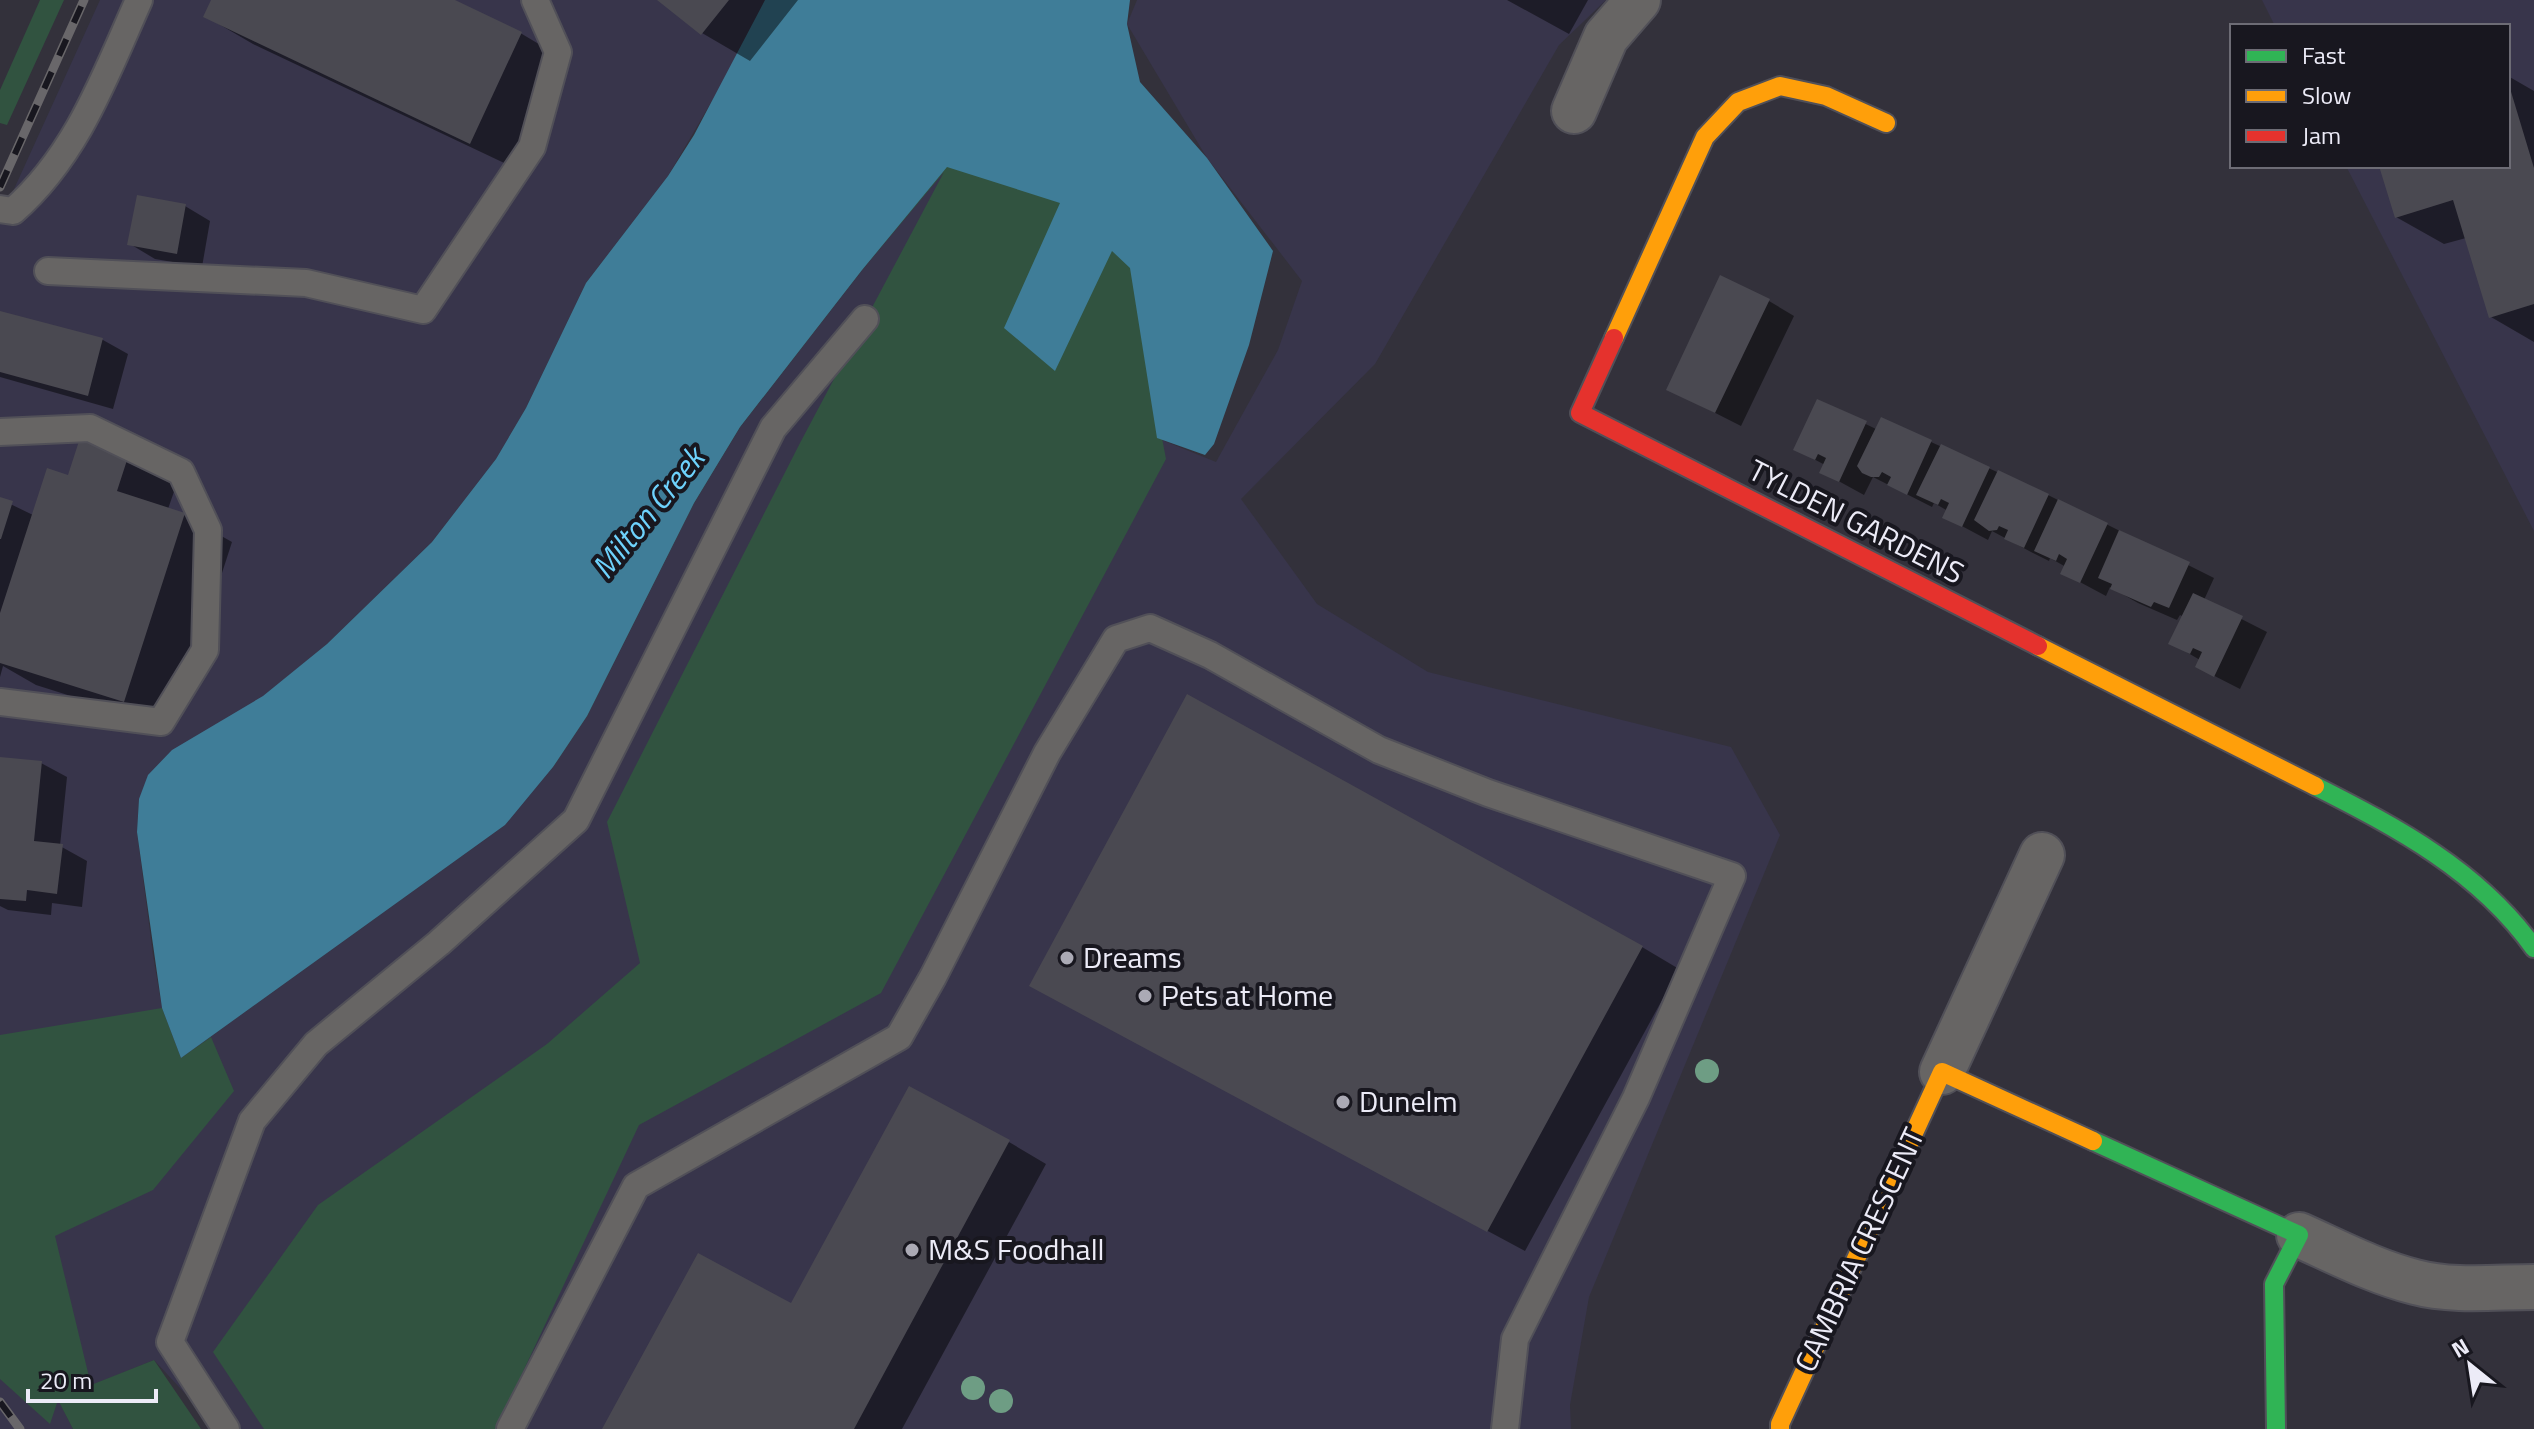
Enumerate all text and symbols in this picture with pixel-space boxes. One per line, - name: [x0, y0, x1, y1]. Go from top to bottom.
- legend: [2230, 24, 2510, 168]
- text: Fast: [2302, 37, 2346, 73]
- text: Slow: [2302, 77, 2351, 113]
- text: Jam: [2302, 117, 2341, 153]
- water label: Milton Creek: [579, 433, 718, 588]
- street label: TYLDEN GARDENS: [1741, 447, 1972, 595]
- place label: Dreams: [1083, 934, 1182, 980]
- marker: Dreams: [1058, 949, 1076, 967]
- place label: Pets at Home: [1161, 972, 1333, 1018]
- marker: Pets at Home: [1136, 987, 1154, 1005]
- place label: Dunelm: [1359, 1078, 1458, 1124]
- marker: Dunelm: [1334, 1093, 1352, 1111]
- street label: CAMBRIA CRESCENT: [1782, 1120, 1936, 1379]
- place label: M&S Foodhall: [928, 1226, 1105, 1272]
- marker: M&S Foodhall: [903, 1241, 921, 1259]
- north arrow: [2430, 1325, 2510, 1405]
- text: N: [2445, 1329, 2475, 1366]
- scale bar: [28, 1353, 156, 1403]
- text: 20 m: [40, 1362, 92, 1398]

